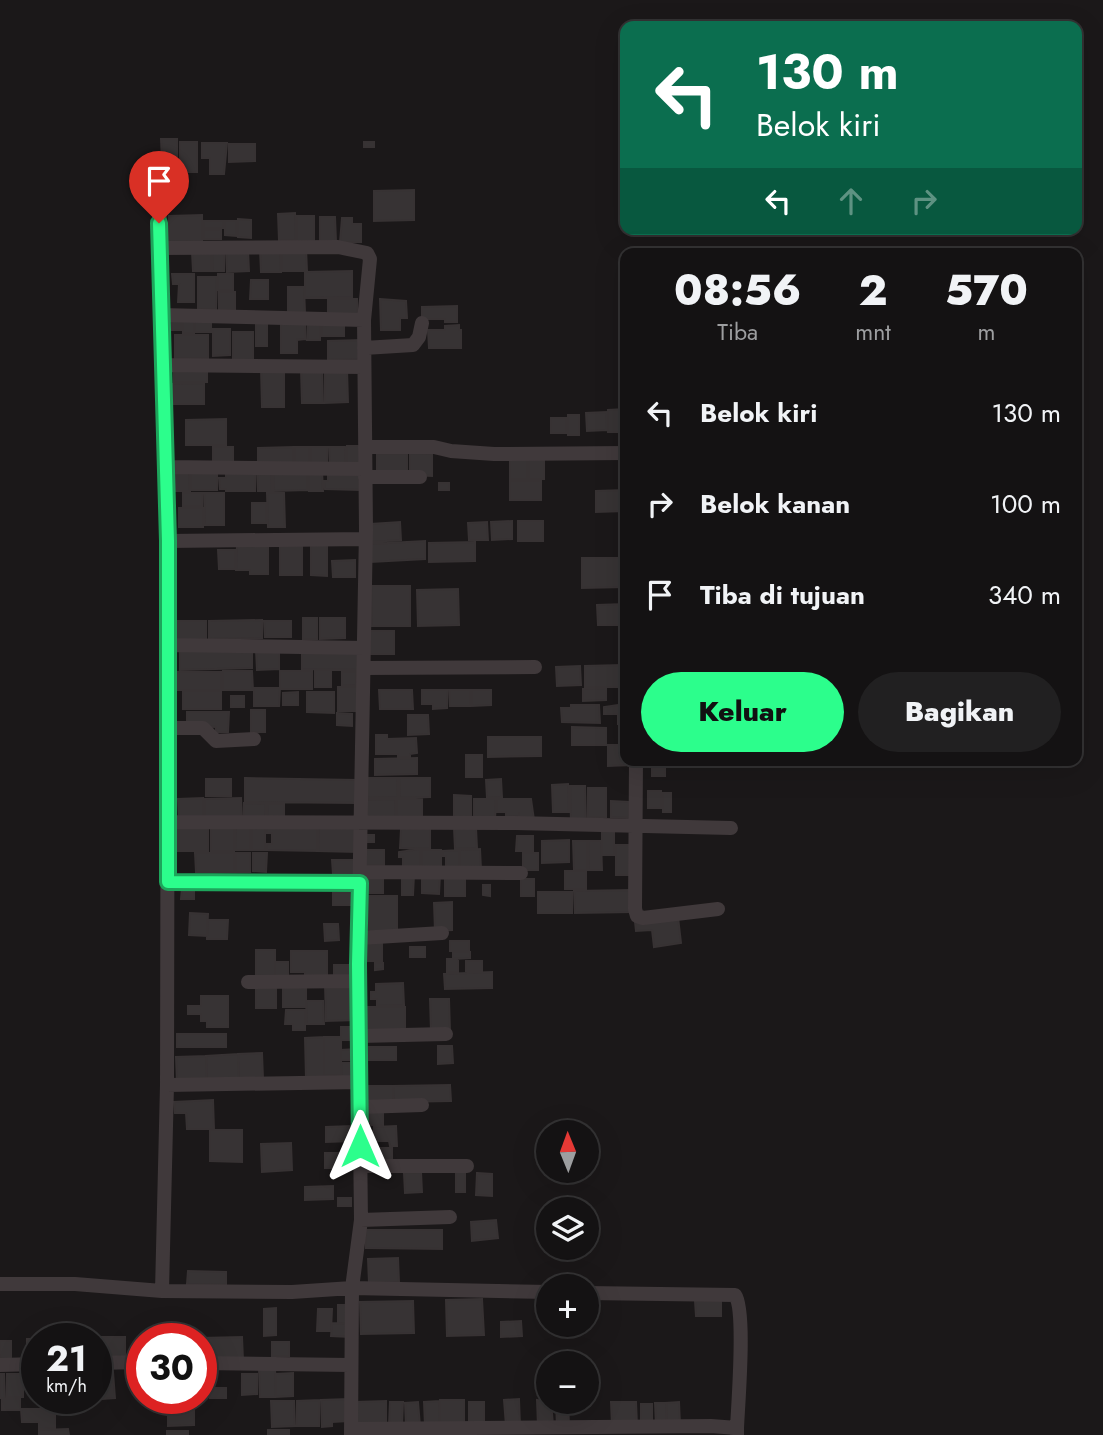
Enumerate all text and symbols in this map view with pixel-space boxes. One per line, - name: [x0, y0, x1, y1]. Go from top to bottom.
- text: 130 m: [756, 37, 899, 107]
- icon: left: [641, 49, 732, 140]
- text: Belok kiri: [756, 102, 881, 148]
- pin: [129, 151, 189, 223]
- icon: arrive: [140, 162, 178, 200]
- icon: left: [759, 182, 797, 220]
- icon: ahead: [832, 182, 870, 220]
- icon: right: [905, 182, 943, 220]
- text: 08:56: [674, 260, 801, 321]
- text: 2: [859, 260, 887, 321]
- text: 570: [945, 260, 1028, 321]
- text: Tiba: [717, 315, 758, 349]
- text: mnt: [855, 315, 891, 349]
- text: m: [977, 315, 995, 349]
- icon: left: [641, 394, 679, 432]
- text: Belok kiri: [700, 394, 817, 432]
- text: 130 m: [991, 394, 1061, 432]
- icon: right: [641, 485, 679, 523]
- text: Belok kanan: [700, 485, 850, 523]
- text: 100 m: [990, 485, 1061, 523]
- icon: arrive: [641, 576, 679, 614]
- text: Tiba di tujuan: [700, 576, 865, 614]
- text: 340 m: [988, 576, 1061, 614]
- button: Keluar: [641, 672, 844, 752]
- button: Bagikan: [858, 672, 1061, 752]
- position arrow: [323, 1109, 397, 1183]
- north arrow: [536, 1120, 598, 1183]
- map controls: [536, 1120, 599, 1414]
- button: layers: [536, 1197, 599, 1260]
- button: +: [536, 1274, 599, 1337]
- speed limit sign: 30: [126, 1323, 217, 1414]
- text: 21: [46, 1334, 87, 1384]
- button: −: [536, 1351, 599, 1414]
- text: km/h: [46, 1373, 87, 1399]

